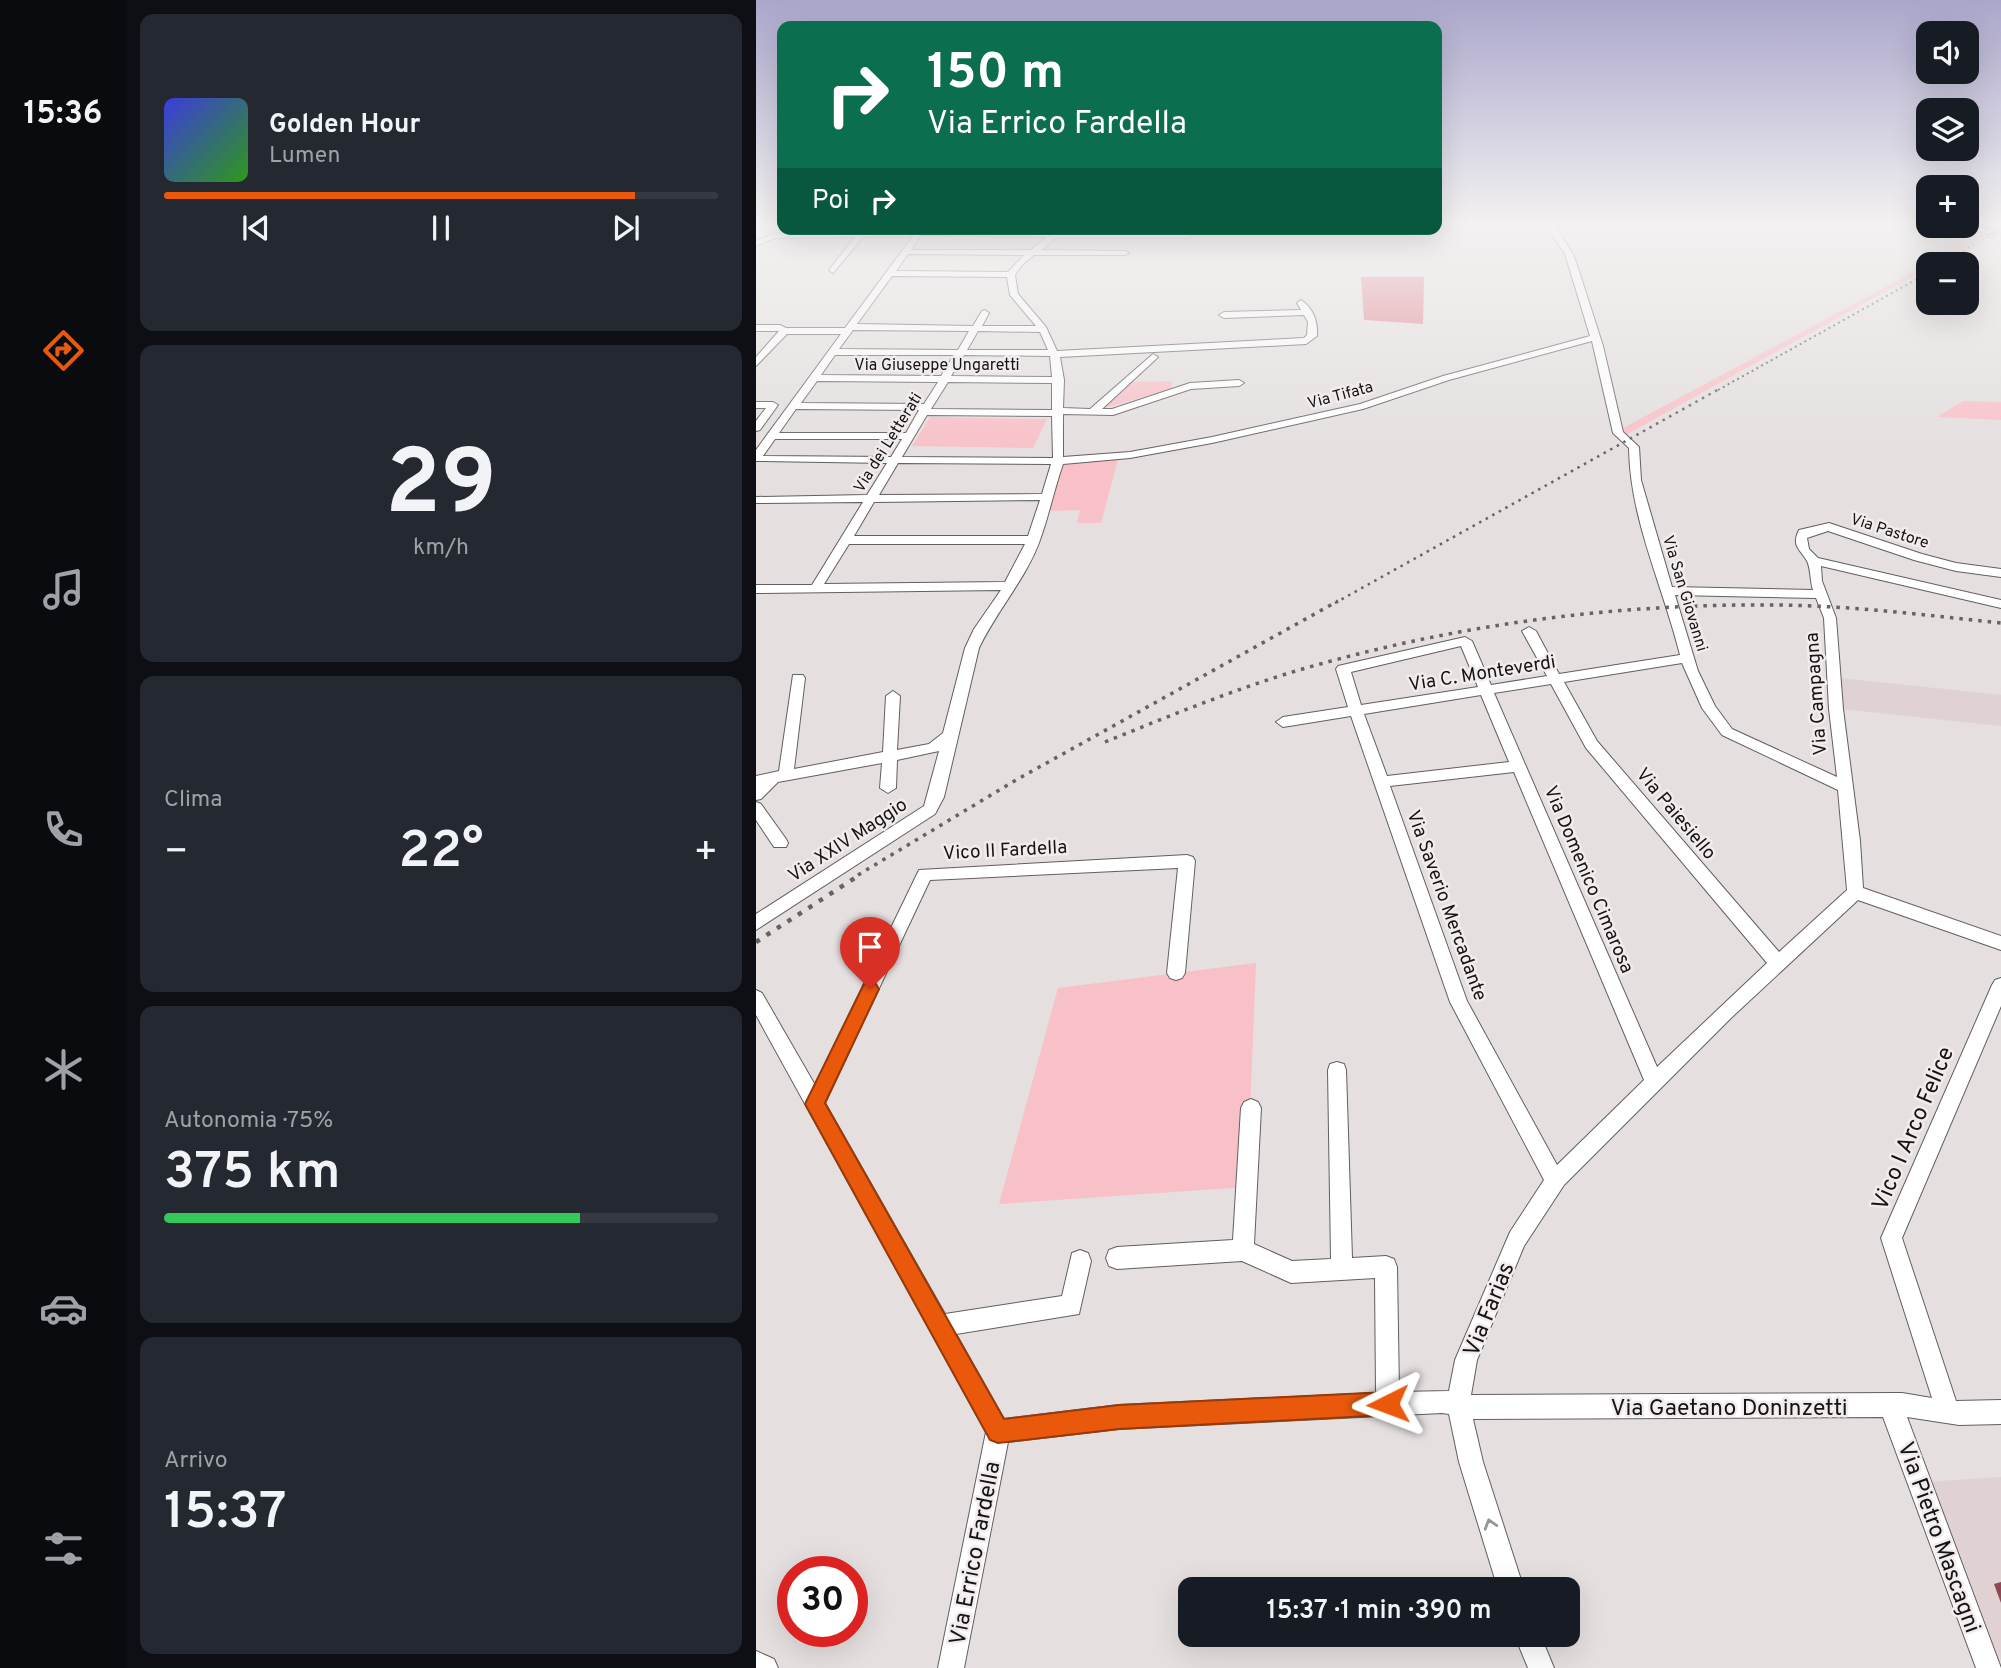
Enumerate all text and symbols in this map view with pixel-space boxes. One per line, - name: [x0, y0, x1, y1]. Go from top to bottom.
- map controls: [1916, 21, 1979, 315]
- button: sound: [1916, 21, 1979, 84]
- text: 150 m: [927, 44, 1064, 106]
- icon: right: [812, 49, 903, 140]
- text: 15:36: [24, 95, 102, 135]
- button: layers: [1916, 98, 1979, 161]
- text: Via Errico Fardella: [927, 105, 1187, 145]
- text: Golden Hour: [269, 109, 420, 142]
- text: Lumen: [269, 142, 340, 171]
- button: +: [1916, 175, 1979, 238]
- icon: right: [864, 182, 902, 220]
- text: Poi: [812, 185, 850, 218]
- icon: previous: [237, 209, 275, 247]
- icon: pause: [422, 209, 460, 247]
- icon: next: [607, 209, 645, 247]
- button: −: [1916, 252, 1979, 315]
- icon: directions: [39, 326, 88, 375]
- street label: Via Giuseppe Ungaretti: [854, 356, 1020, 376]
- street label: Via Tifata: [1305, 378, 1376, 414]
- street label: Via dei Letterati: [850, 389, 927, 497]
- text: 29: [385, 431, 497, 546]
- street label: Via Pastore: [1848, 510, 1931, 554]
- street label: Via San Giovanni: [1657, 533, 1711, 654]
- text: km/h: [413, 534, 469, 563]
- icon: music: [39, 565, 88, 614]
- street label: Via Campagna: [1801, 631, 1833, 756]
- street label: Via C. Monteverdi: [1407, 651, 1557, 697]
- street label: Via Paiesiello: [1630, 763, 1721, 865]
- street label: Via Domenico Cimarosa: [1538, 782, 1639, 977]
- text: Clima: [164, 786, 222, 815]
- street label: Via XXIV Maggio: [784, 793, 912, 888]
- icon: phone: [39, 805, 88, 854]
- street label: Via Saverio Mercadante: [1400, 807, 1492, 1004]
- text: 22°: [398, 820, 484, 886]
- text: −: [164, 829, 189, 878]
- text: +: [693, 829, 718, 878]
- street label: Vico II Fardella: [942, 836, 1068, 866]
- pin: [840, 917, 900, 989]
- icon: arrive: [851, 928, 889, 966]
- street label: Vico I Arco Felice: [1867, 1043, 1962, 1215]
- icon: climate: [39, 1045, 88, 1094]
- text: Autonomia · 75%: [164, 1107, 333, 1136]
- text: 375 km: [164, 1141, 341, 1207]
- street label: Via Farias: [1458, 1258, 1522, 1361]
- icon: car: [39, 1284, 88, 1333]
- position arrow: [1351, 1367, 1425, 1441]
- street label: Via Gaetano Doninzetti: [1610, 1395, 1848, 1424]
- street label: Via Pietro Mascagni: [1890, 1438, 1986, 1637]
- text: Arrivo: [164, 1447, 228, 1476]
- street label: Via Errico Fardella: [944, 1459, 1009, 1648]
- text: 15:37: [164, 1481, 287, 1547]
- one-way arrow: [1484, 1518, 1499, 1530]
- icon: filters: [39, 1524, 88, 1573]
- speed limit sign: 30: [777, 1556, 868, 1647]
- text: 15:37 · 1 min · 390 m: [1267, 1595, 1491, 1628]

